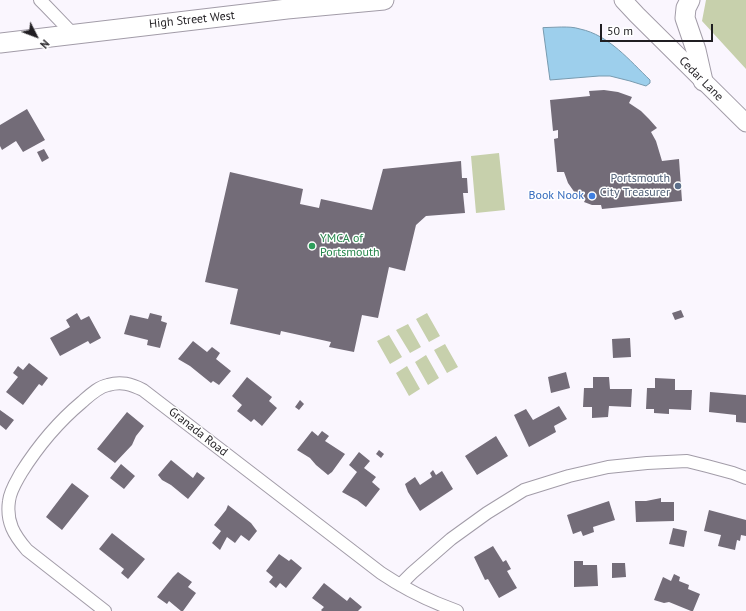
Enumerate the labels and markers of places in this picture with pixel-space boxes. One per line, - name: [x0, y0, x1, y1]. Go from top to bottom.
- place label: Portsmouth City Treasurer: [600, 172, 670, 200]
- marker: Portsmouth City Treasurer: [673, 181, 683, 191]
- place label: Book Nook: [528, 189, 584, 203]
- marker: Book Nook: [587, 191, 597, 201]
- place label: YMCA of Portsmouth: [320, 232, 380, 260]
- marker: YMCA of Portsmouth: [307, 241, 317, 251]

